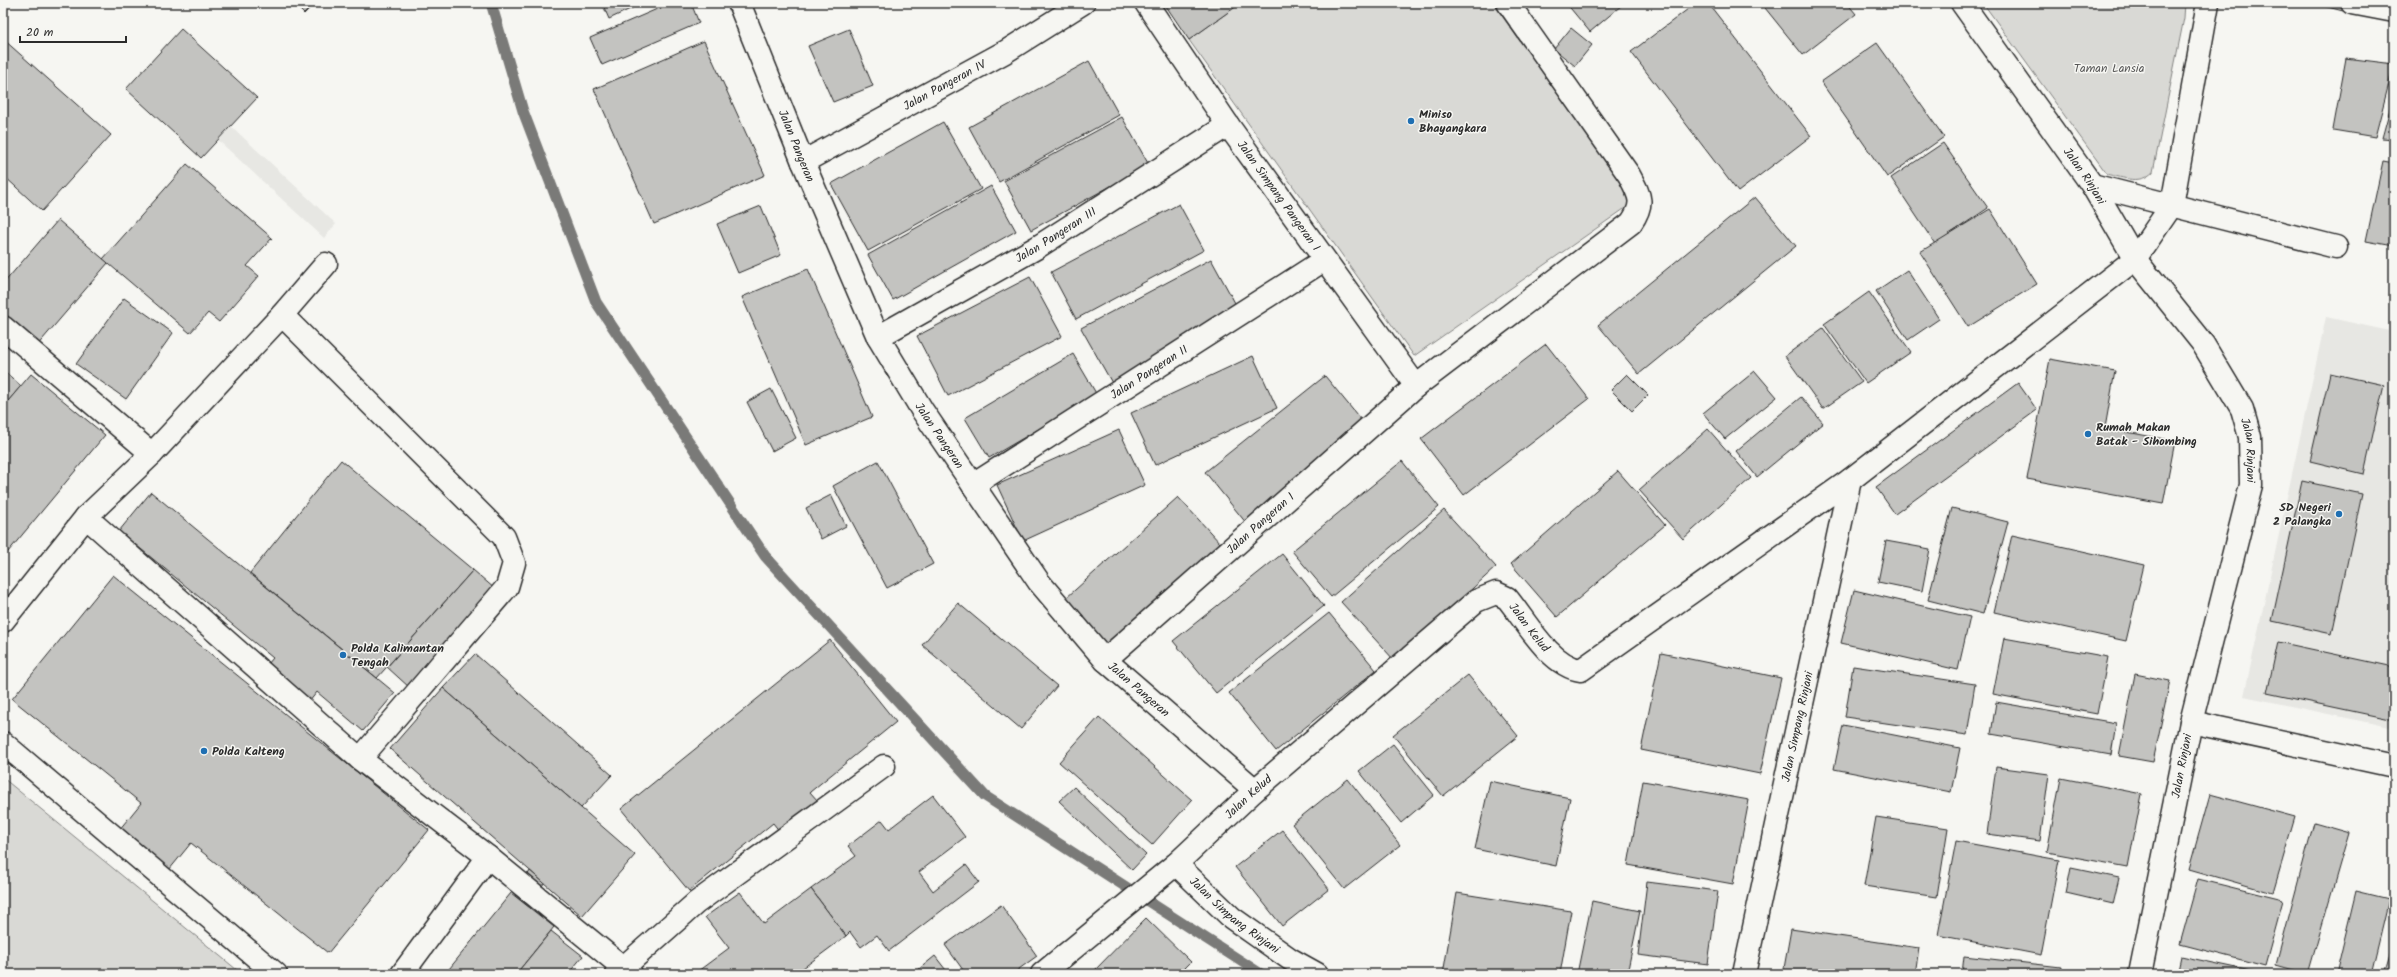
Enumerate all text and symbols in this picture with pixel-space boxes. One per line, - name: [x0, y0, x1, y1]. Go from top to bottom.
- scale bar: [20, 18, 126, 44]
- text: 20 m: [26, 23, 54, 42]
- street label: Jalan Pangeran IV: [900, 54, 991, 115]
- park label: Taman Lansia: [2074, 59, 2145, 78]
- place label: Miniso Bhayangkara: [1419, 105, 1487, 138]
- street label: Jalan Pangeran: [773, 107, 820, 185]
- marker: Miniso Bhayangkara: [1406, 116, 1416, 126]
- street label: Jalan Simpang Pangeran I: [1232, 136, 1325, 255]
- street label: Jalan Rinjani: [2059, 143, 2111, 209]
- street label: Jalan Pangeran III: [1012, 202, 1100, 267]
- street label: Jalan Pangeran II: [1106, 340, 1192, 404]
- street label: Jalan Pangeran: [910, 399, 969, 473]
- street label: Jalan Rinjani: [2235, 415, 2260, 484]
- place label: Rumah Makan Batak - Sihombing: [2096, 418, 2197, 451]
- marker: Rumah Makan Batak - Sihombing: [2083, 429, 2093, 439]
- street label: Jalan Pangeran 1: [1222, 488, 1299, 559]
- place label: SD Negeri 2 Palangka: [2273, 498, 2332, 531]
- marker: SD Negeri 2 Palangka: [2334, 509, 2344, 519]
- street label: Jalan Kelud: [1504, 598, 1555, 657]
- place label: Polda Kalimantan Tengah: [351, 639, 444, 672]
- marker: Polda Kalimantan Tengah: [338, 650, 348, 660]
- street label: Jalan Pangeran: [1104, 657, 1174, 722]
- street label: Jalan Simpang Rinjani: [1776, 669, 1818, 784]
- street label: Jalan Rinjani: [2166, 731, 2198, 800]
- place label: Polda Kalteng: [212, 742, 285, 761]
- marker: Polda Kalteng: [199, 746, 209, 756]
- street label: Jalan Kelud: [1220, 769, 1277, 823]
- street label: Jalan Simpang Rinjani: [1185, 872, 1284, 959]

